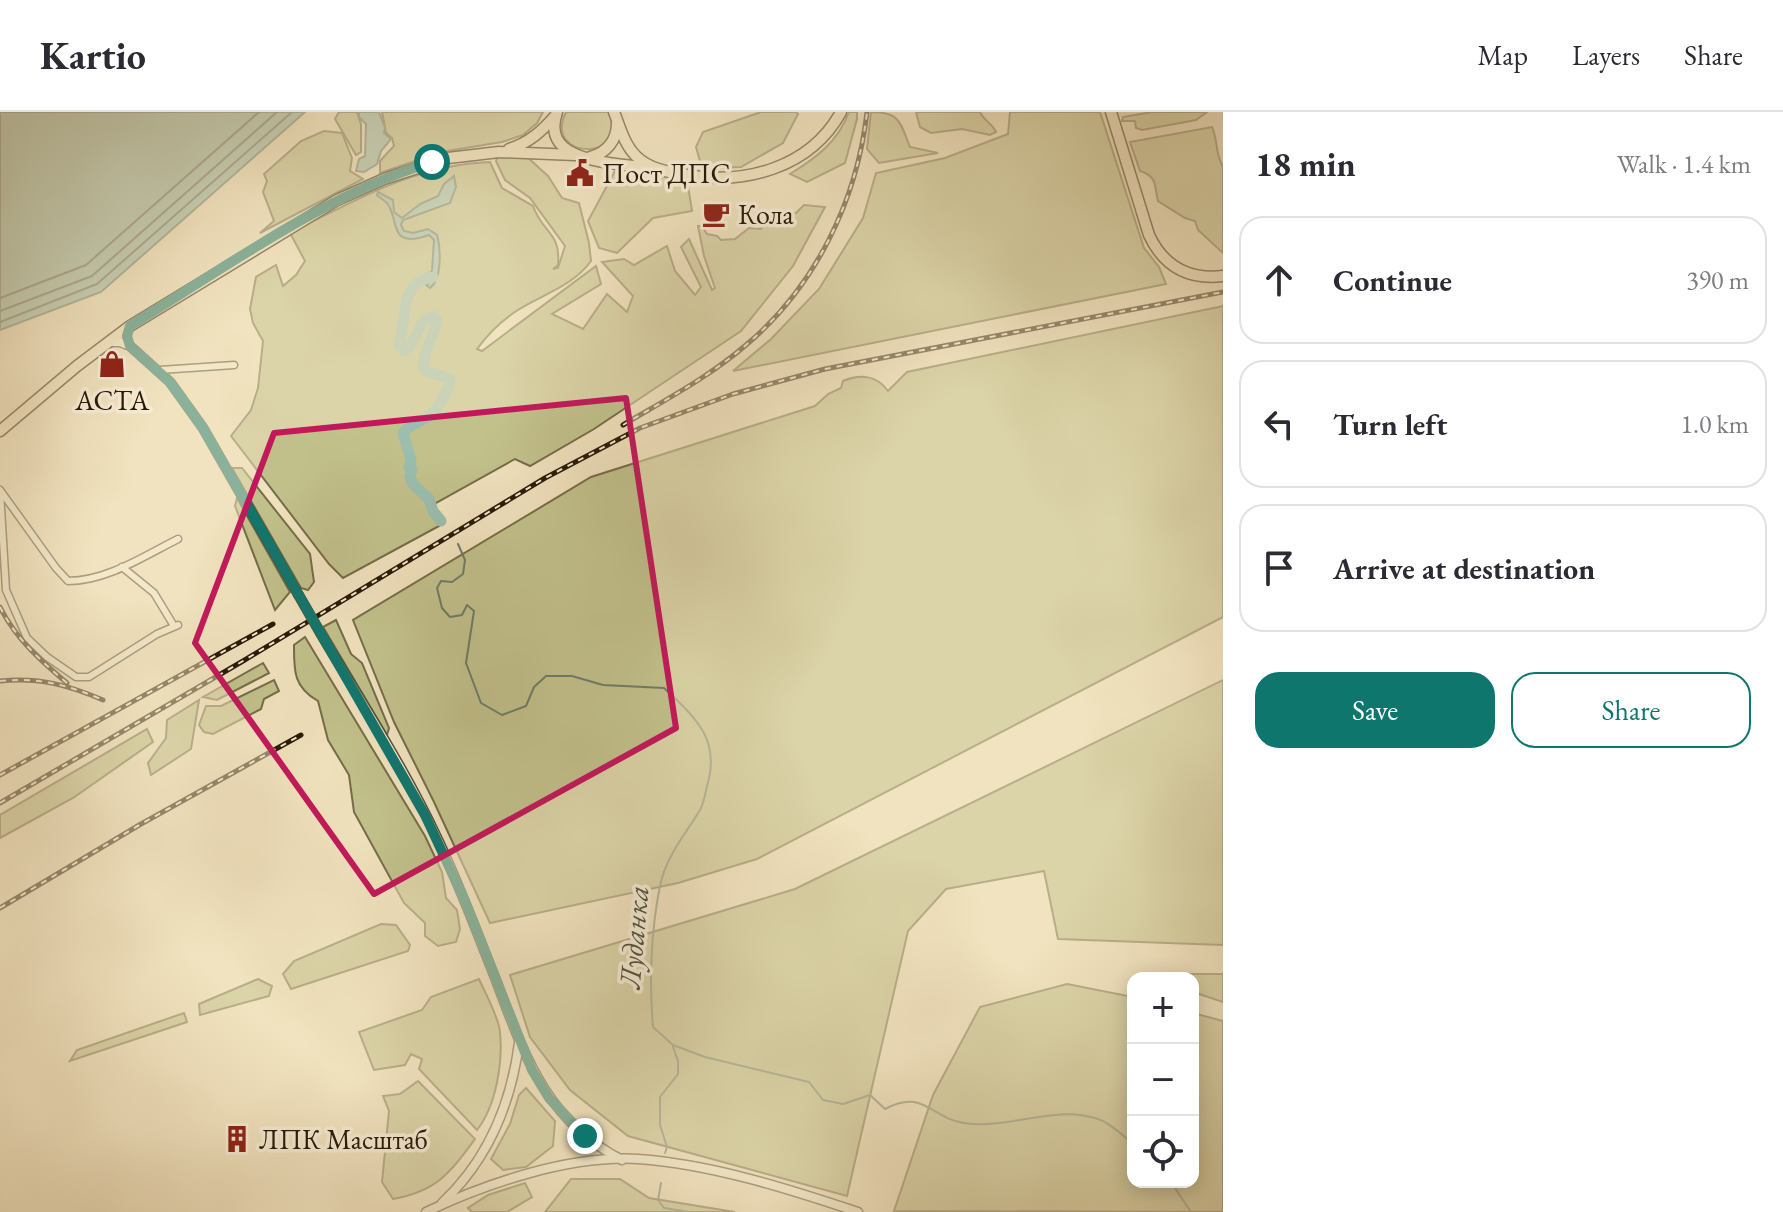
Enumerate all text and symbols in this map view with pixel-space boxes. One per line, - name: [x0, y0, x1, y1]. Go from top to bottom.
- text: Kartio: [40, 31, 146, 80]
- text: Map: [1478, 37, 1528, 73]
- text: Layers: [1572, 37, 1640, 73]
- text: Share: [1684, 37, 1743, 73]
- text: 18 min: [1255, 142, 1356, 186]
- route start: [414, 144, 450, 180]
- text: Walk · 1.4 km: [1617, 147, 1751, 181]
- place label: Пост ДПС: [602, 155, 730, 191]
- public building icon: Пост ДПС: [565, 158, 595, 188]
- place label: Кола: [738, 196, 795, 232]
- cafe icon: Кола: [701, 199, 731, 229]
- icon: ahead: [1257, 258, 1301, 302]
- text: Continue: [1333, 261, 1452, 300]
- text: 390 m: [1686, 263, 1749, 297]
- shop icon: АСТА: [97, 349, 127, 379]
- place label: АСТА: [74, 382, 150, 418]
- icon: left: [1257, 402, 1301, 446]
- text: Turn left: [1333, 405, 1447, 444]
- text: 1.0 km: [1680, 407, 1749, 441]
- icon: arrive: [1257, 546, 1301, 590]
- text: Arrive at destination: [1333, 549, 1595, 588]
- button: Save: [1255, 672, 1495, 748]
- button: Share: [1511, 672, 1751, 748]
- water label: Луданка: [609, 884, 657, 992]
- map controls: [1127, 972, 1199, 1188]
- button: +: [1127, 972, 1199, 1044]
- button: −: [1127, 1044, 1199, 1116]
- button: locate: [1127, 1116, 1199, 1188]
- route end: [567, 1118, 603, 1154]
- place label: ЛПК Масштаб: [259, 1121, 428, 1157]
- building icon: ЛПК Масштаб: [222, 1124, 252, 1154]

